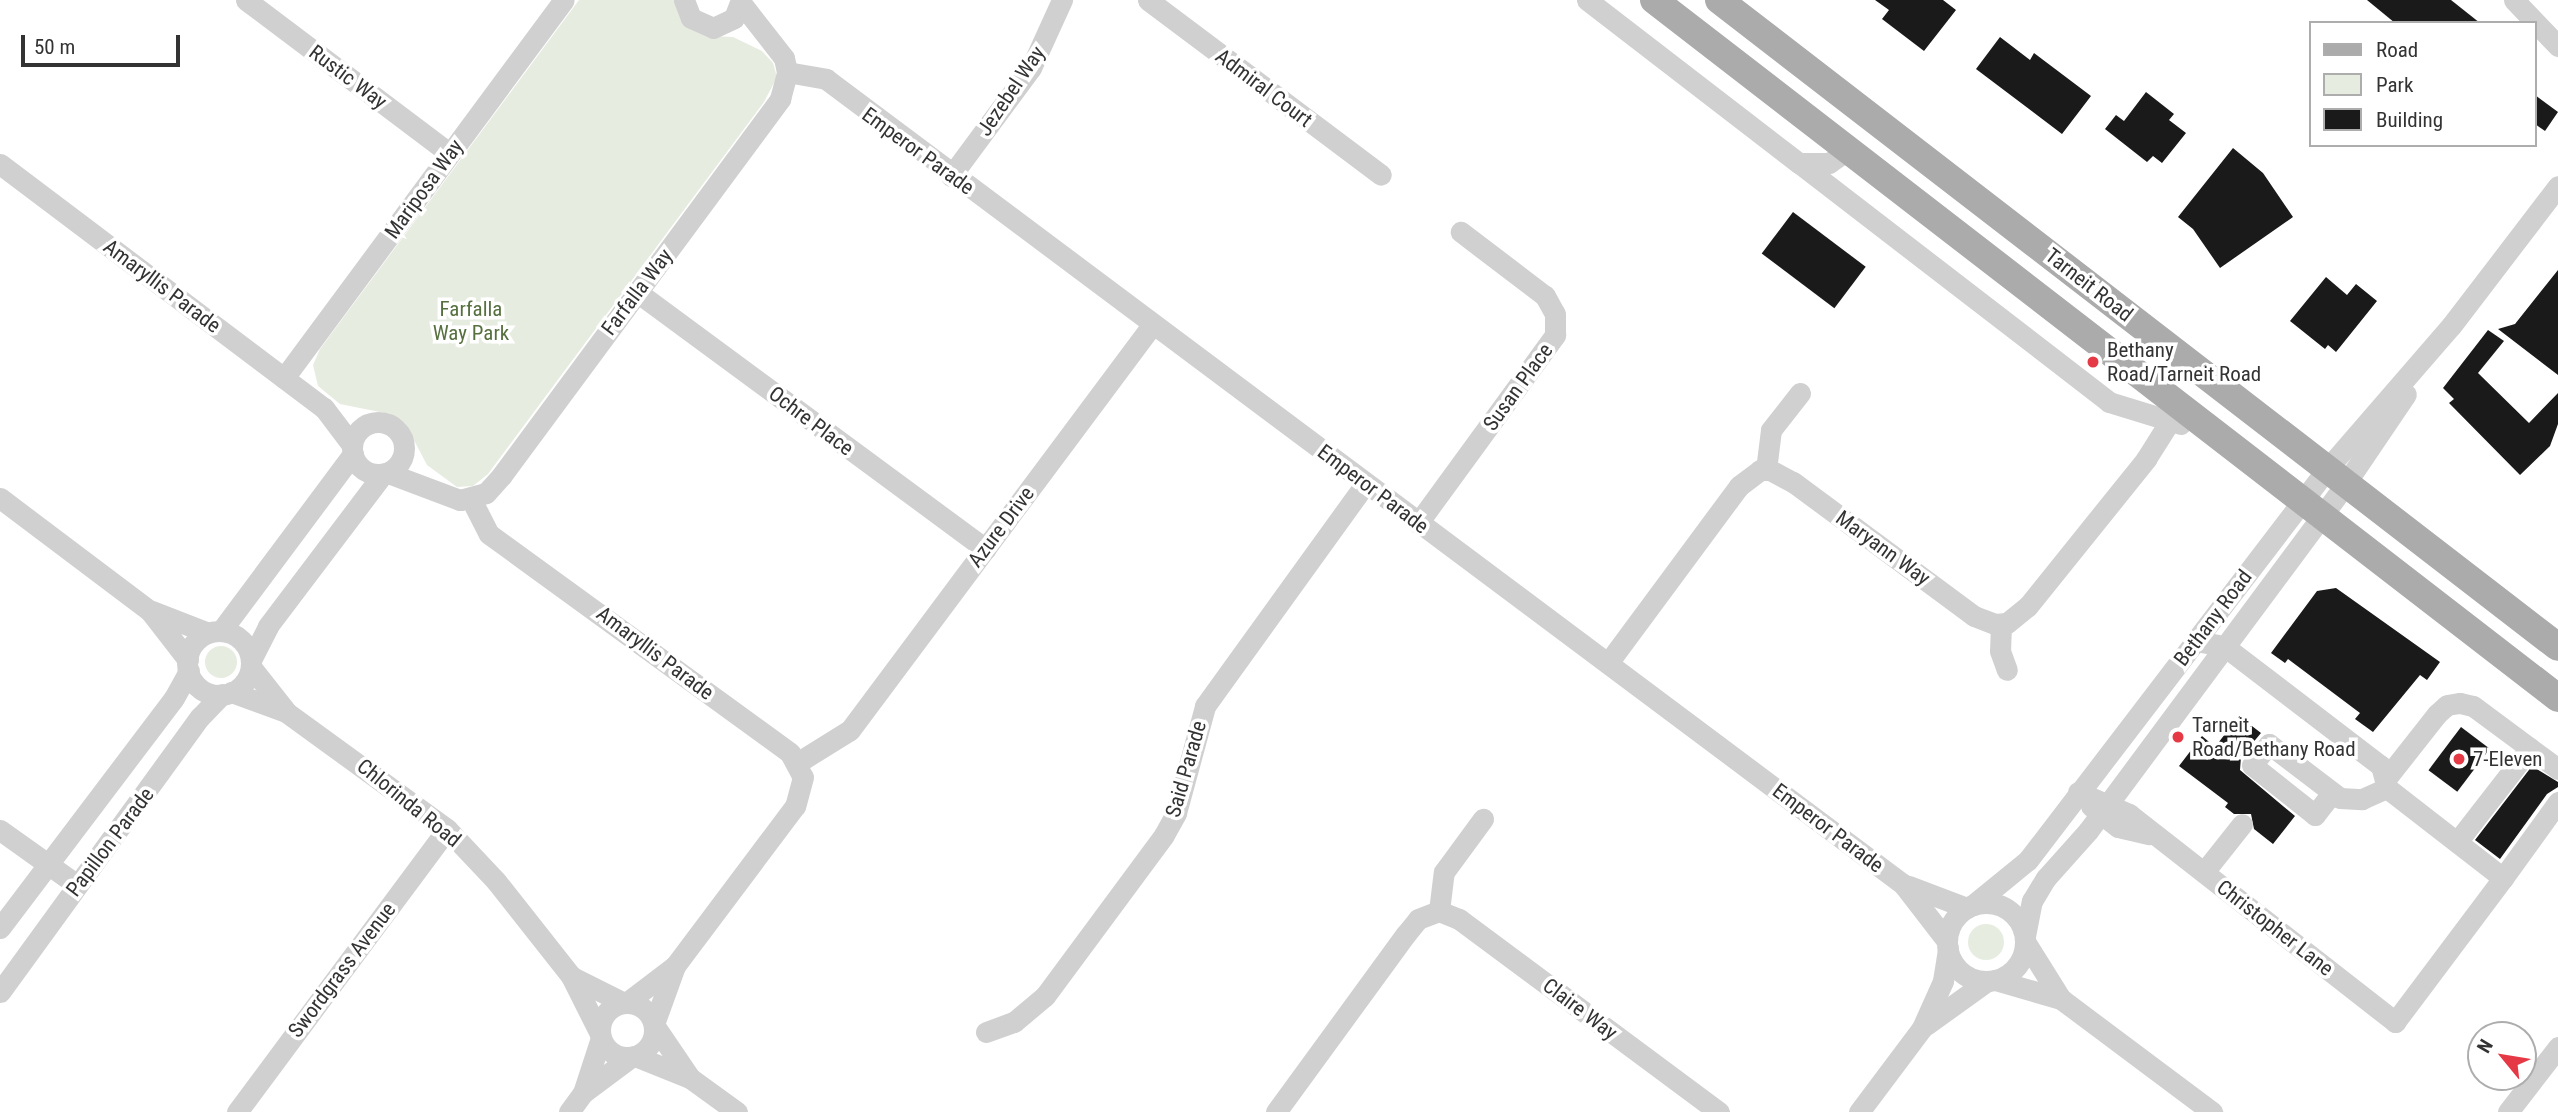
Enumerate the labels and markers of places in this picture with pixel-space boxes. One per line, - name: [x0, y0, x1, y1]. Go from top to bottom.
- place label: Bethany Road/Tarneit Road: [2107, 337, 2261, 387]
- marker: Bethany Road/Tarneit Road: [2085, 354, 2101, 370]
- place label: Tarneit Road/Bethany Road: [2192, 712, 2356, 762]
- marker: Tarneit Road/Bethany Road: [2170, 729, 2186, 745]
- place label: 7-Eleven: [2473, 746, 2542, 772]
- marker: 7-Eleven: [2451, 751, 2467, 767]

